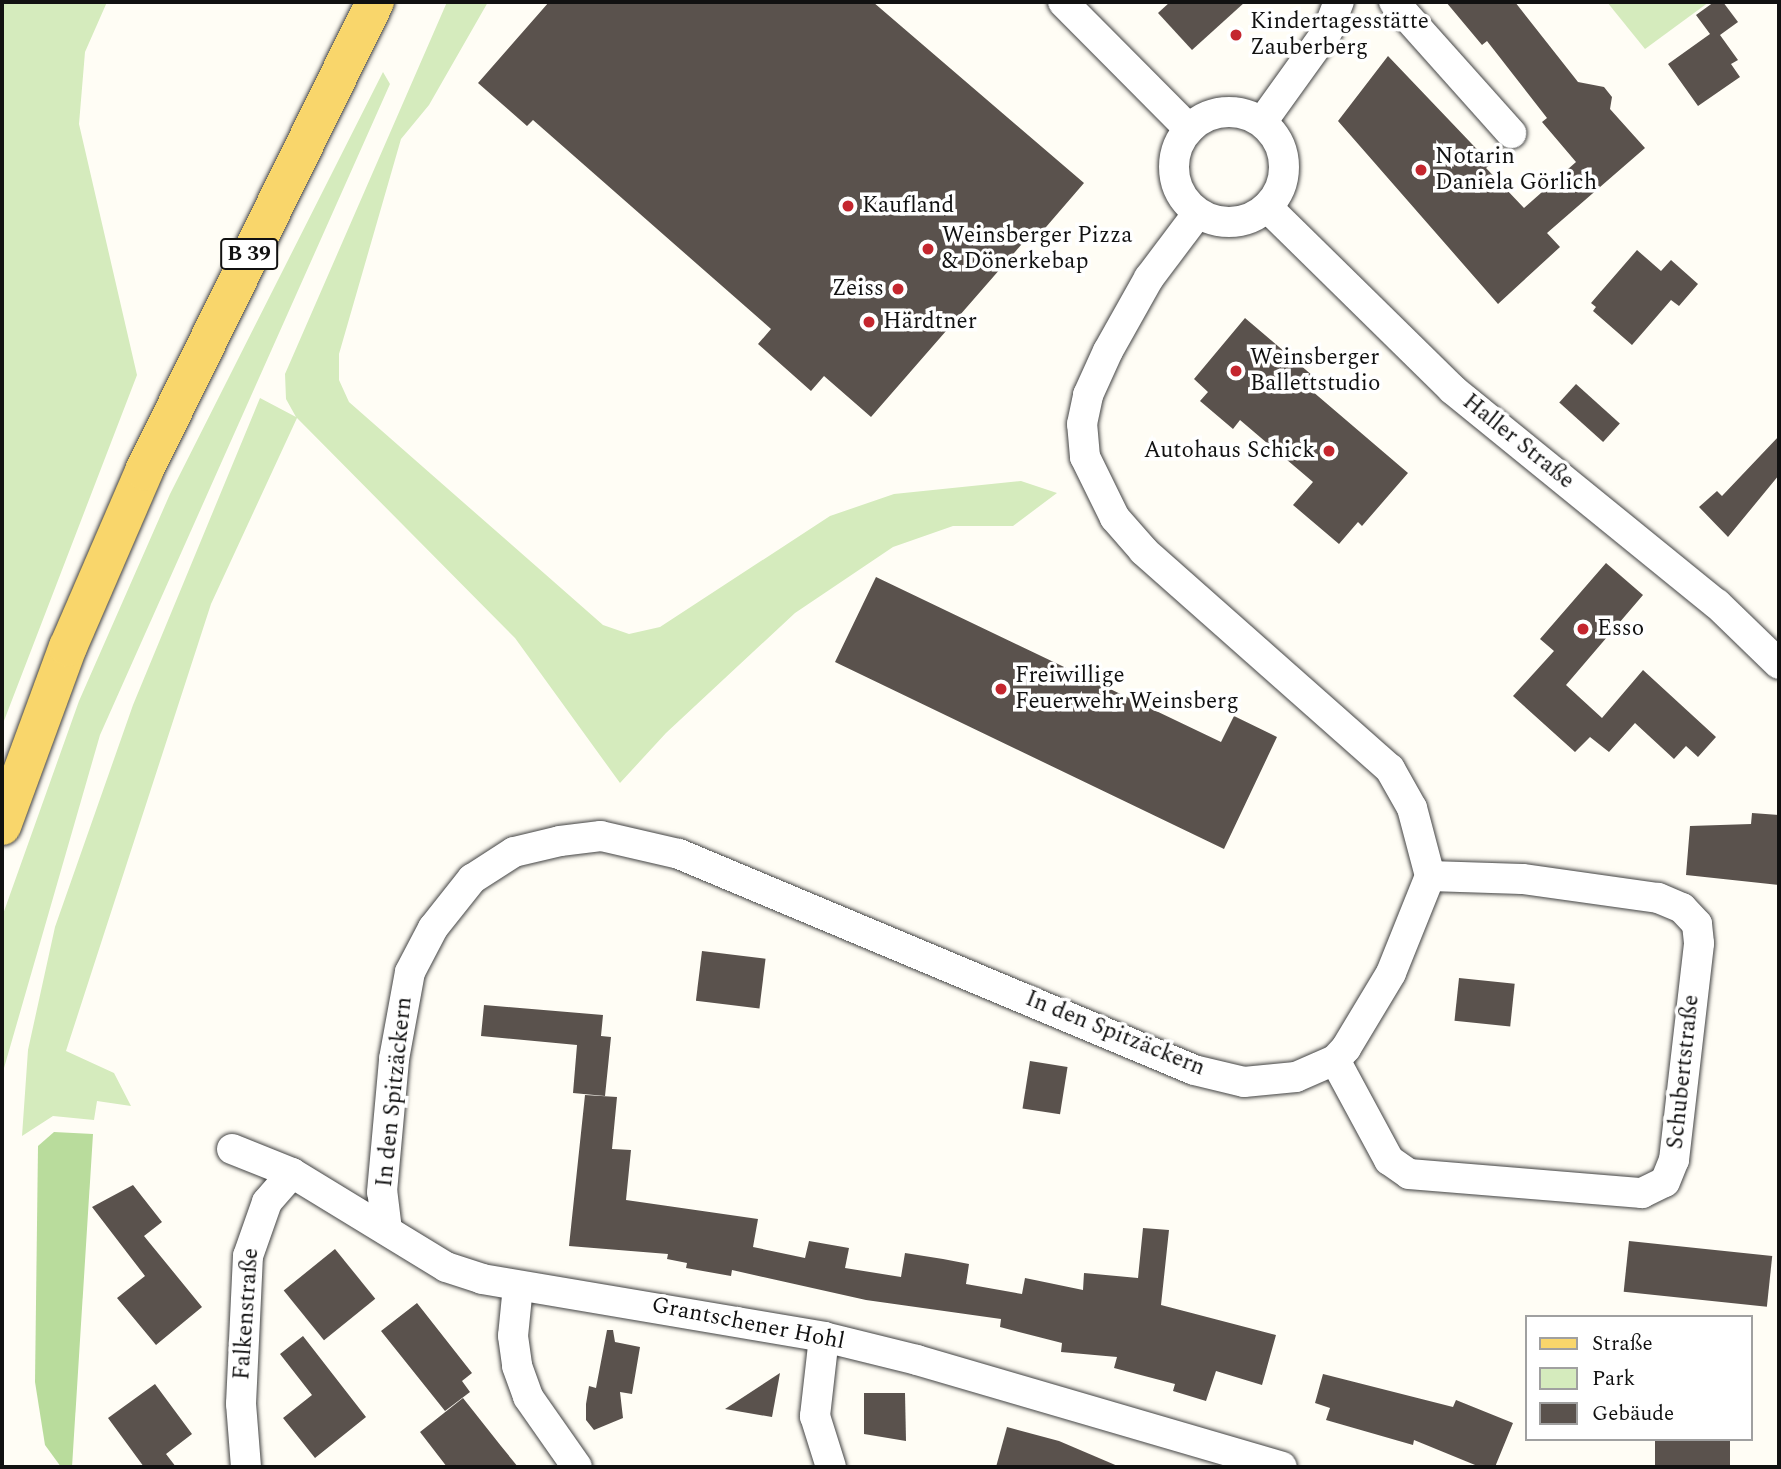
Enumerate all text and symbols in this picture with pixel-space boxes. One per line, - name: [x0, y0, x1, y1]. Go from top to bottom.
- place label: Kindertagesstätte Zauberberg: [1250, 8, 1429, 62]
- marker: Kindertagesstätte Zauberberg: [1228, 27, 1244, 43]
- place label: Notarin Daniela Görlich: [1435, 143, 1597, 197]
- marker: Notarin Daniela Görlich: [1413, 162, 1429, 178]
- place label: Kaufland: [862, 192, 954, 220]
- marker: Kaufland: [840, 198, 856, 214]
- place label: Weinsberger Pizza & Dönerkebap: [942, 222, 1132, 276]
- road number: B 39: [219, 236, 279, 272]
- marker: Weinsberger Pizza & Dönerkebap: [920, 241, 936, 257]
- place label: Zeiss: [832, 275, 884, 303]
- marker: Zeiss: [890, 281, 906, 297]
- place label: Härdtner: [883, 308, 977, 336]
- marker: Härdtner: [861, 314, 877, 330]
- place label: Weinsberger Ballettstudio: [1250, 344, 1380, 398]
- marker: Weinsberger Ballettstudio: [1228, 363, 1244, 379]
- street label: Haller Straße: [1457, 389, 1579, 495]
- place label: Autohaus Schick: [1144, 437, 1315, 465]
- marker: Autohaus Schick: [1321, 443, 1337, 459]
- place label: Esso: [1597, 615, 1644, 643]
- marker: Esso: [1575, 621, 1591, 637]
- place label: Freiwillige Feuerwehr Weinsberg: [1015, 662, 1239, 716]
- marker: Freiwillige Feuerwehr Weinsberg: [993, 681, 1009, 697]
- street label: In den Spitzäckern: [1021, 985, 1209, 1083]
- street label: Schubertstraße: [1662, 993, 1706, 1151]
- street label: In den Spitzäckern: [371, 995, 419, 1189]
- street label: Falkenstraße: [229, 1247, 265, 1381]
- street label: Grantschener Hohl: [649, 1292, 847, 1356]
- legend: [1526, 1315, 1753, 1441]
- text: Straße: [1592, 1328, 1653, 1360]
- text: Park: [1592, 1363, 1635, 1395]
- text: Gebäude: [1592, 1398, 1674, 1430]

